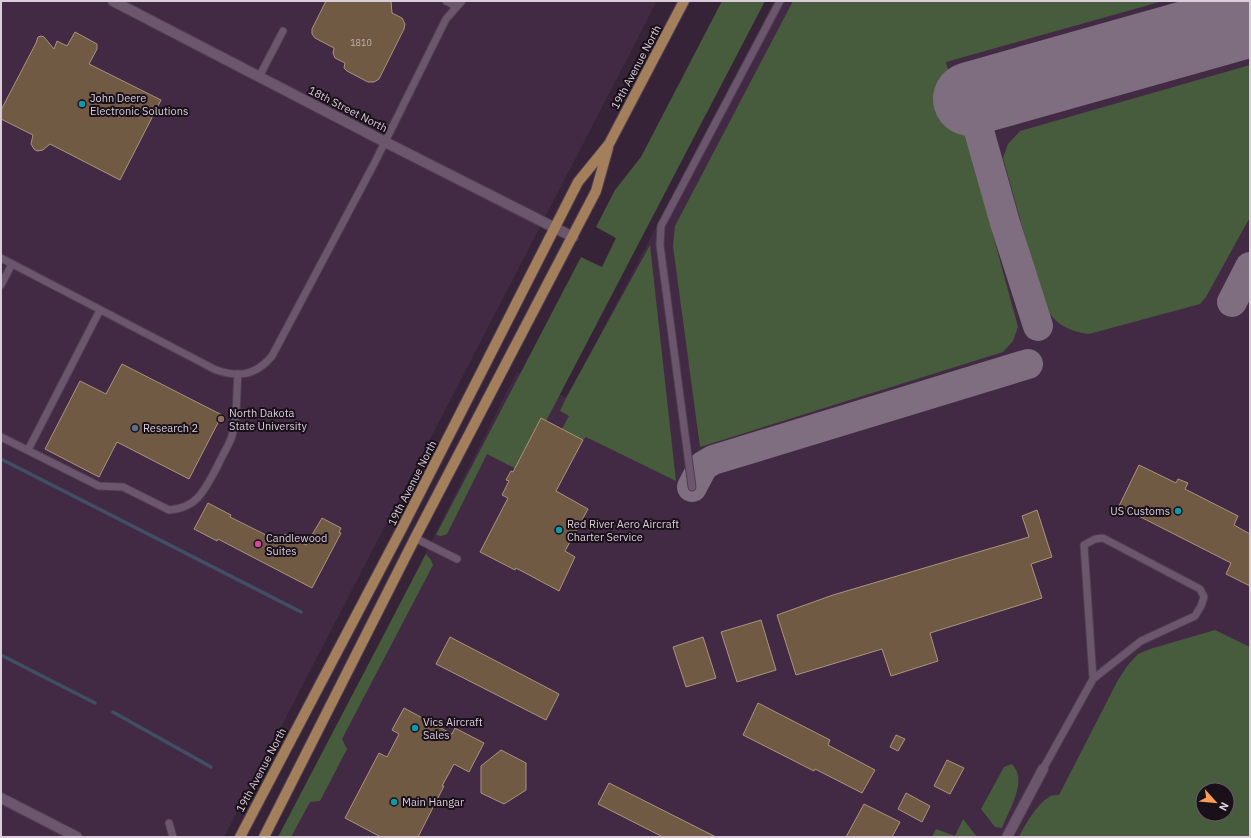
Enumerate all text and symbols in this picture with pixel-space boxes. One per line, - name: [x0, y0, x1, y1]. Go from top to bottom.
- street label: 19th Avenue North: [608, 22, 664, 112]
- house number: 1810: [350, 37, 372, 48]
- street label: 18th Street North: [306, 83, 390, 135]
- place label: John Deere Electronic Solutions: [90, 91, 188, 118]
- marker: John Deere Electronic Solutions: [77, 99, 87, 109]
- place label: North Dakota State University: [229, 406, 307, 433]
- marker: North Dakota State University: [216, 414, 226, 424]
- place label: Research 2: [143, 421, 198, 435]
- marker: Research 2: [130, 423, 140, 433]
- street label: 19th Avenue North: [385, 438, 439, 528]
- place label: US Customs: [1110, 504, 1170, 518]
- marker: US Customs: [1173, 506, 1183, 516]
- place label: Red River Aero Aircraft Charter Service: [567, 517, 679, 544]
- marker: Red River Aero Aircraft Charter Service: [554, 525, 564, 535]
- place label: Candlewood Suites: [266, 531, 327, 558]
- marker: Candlewood Suites: [253, 539, 263, 549]
- place label: Vics Aircraft Sales: [423, 715, 483, 742]
- marker: Vics Aircraft Sales: [410, 723, 420, 733]
- street label: 19th Avenue North: [233, 725, 289, 815]
- north arrow: [1195, 782, 1235, 822]
- place label: Main Hangar: [402, 795, 464, 809]
- marker: Main Hangar: [389, 797, 399, 807]
- text: N: [1216, 800, 1232, 813]

